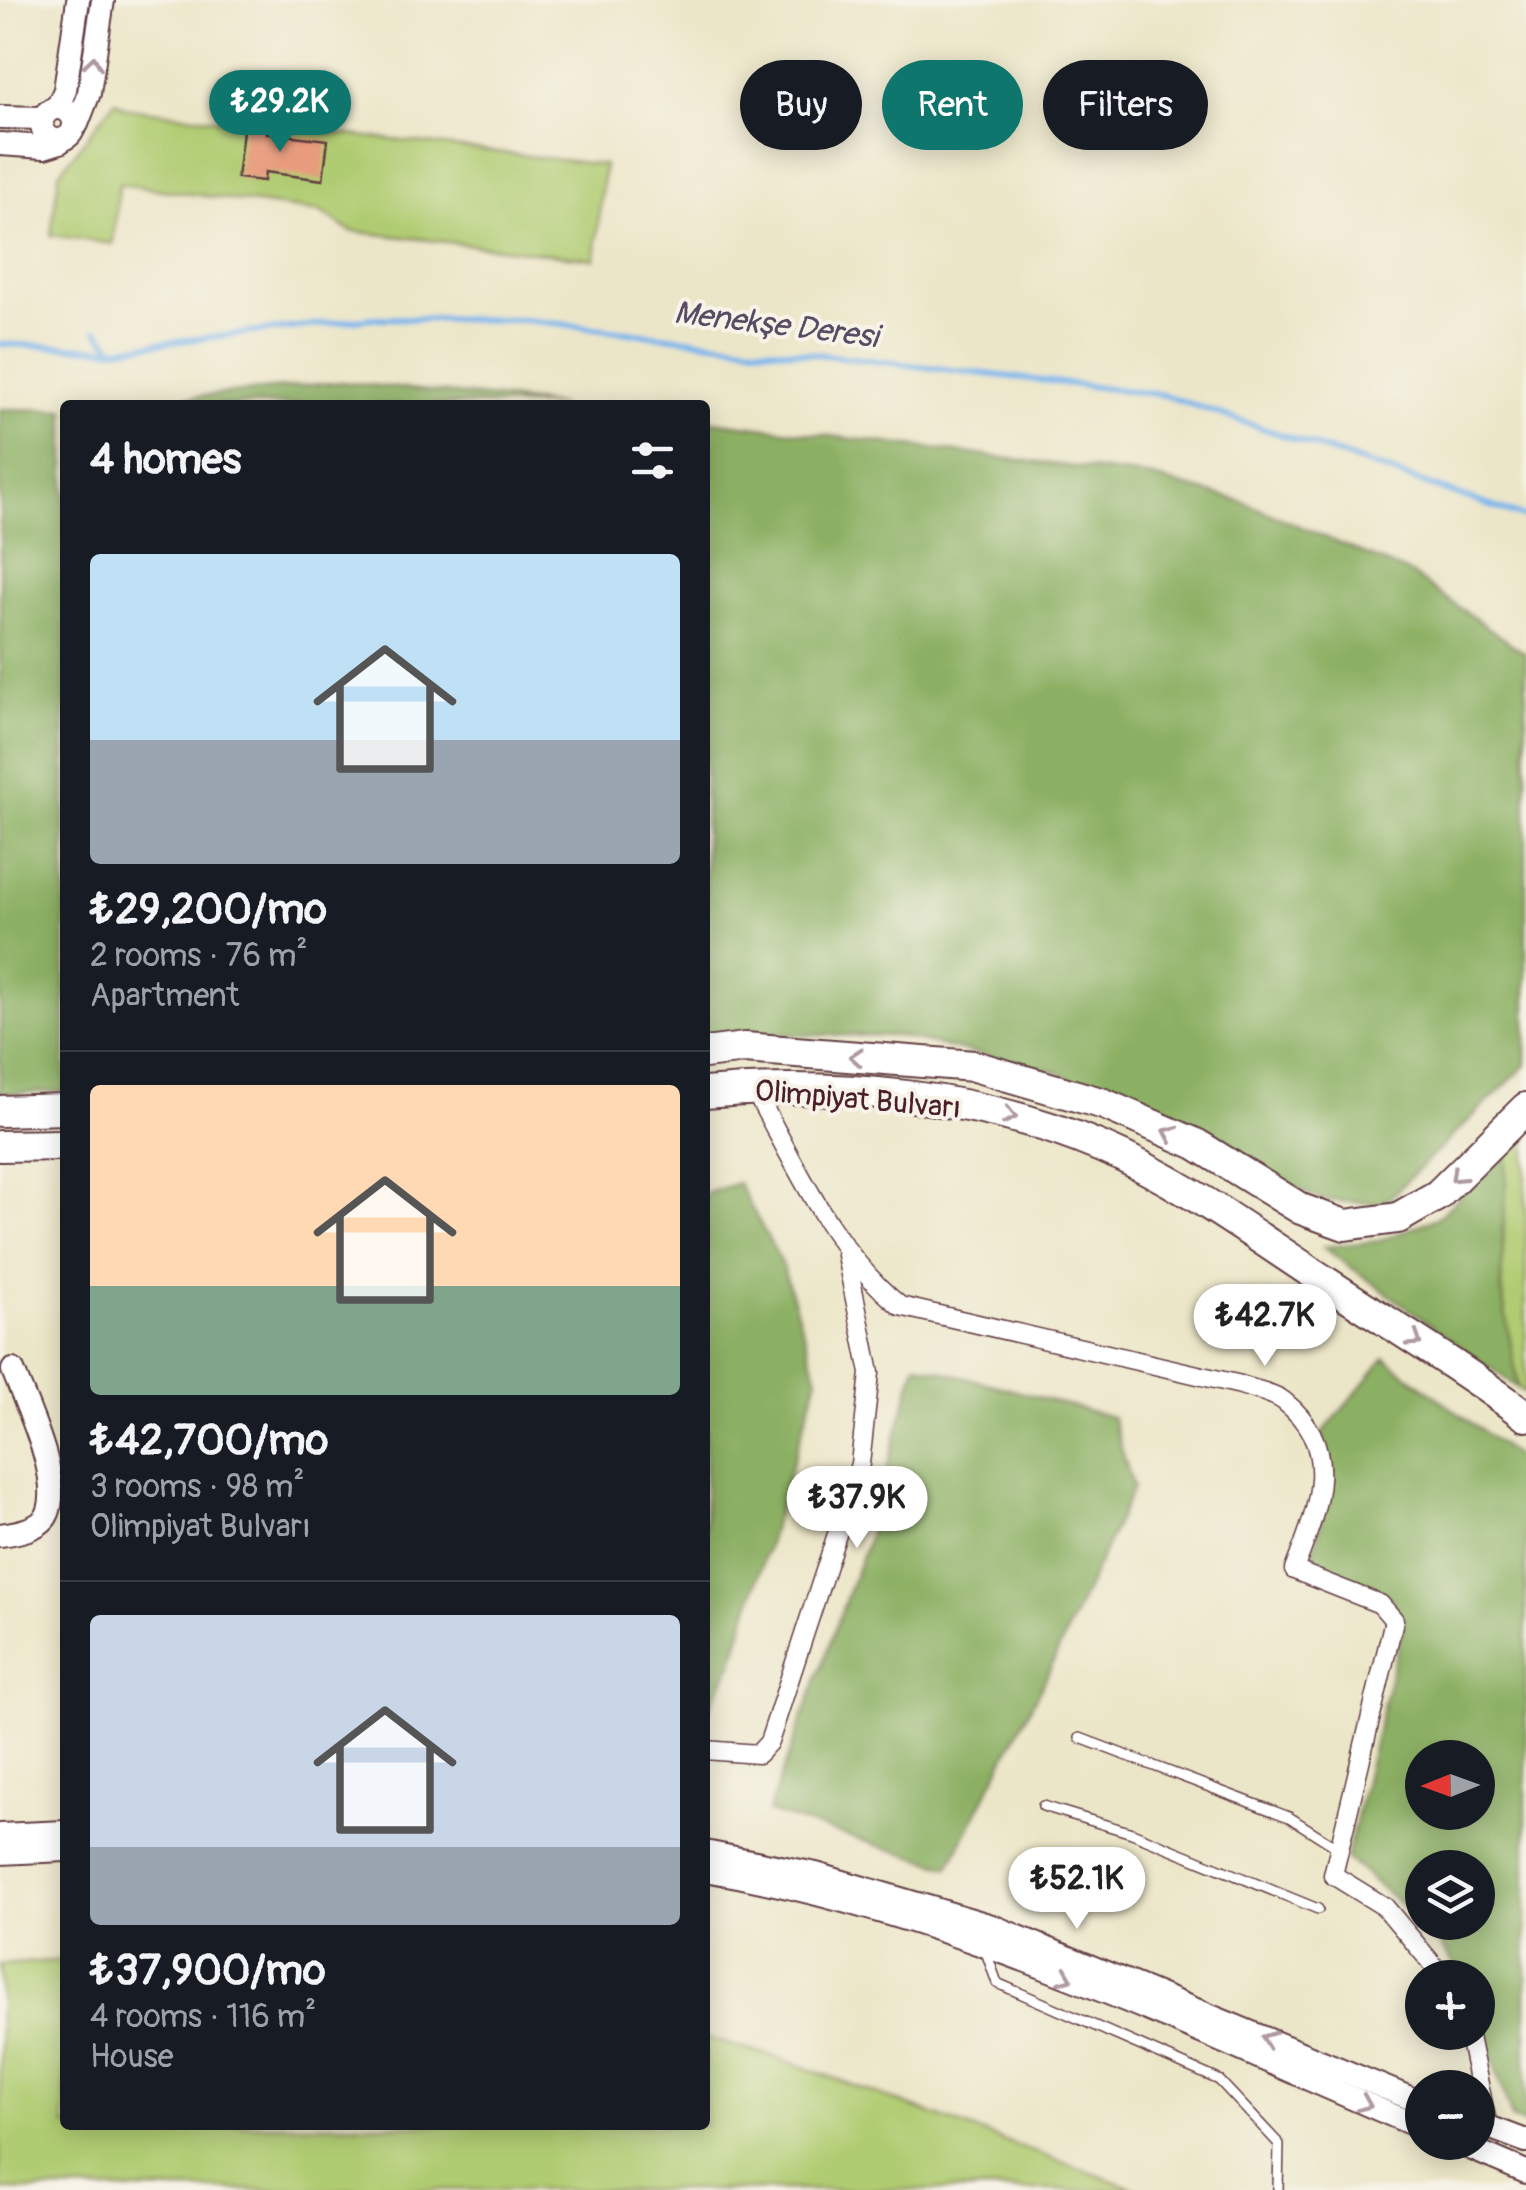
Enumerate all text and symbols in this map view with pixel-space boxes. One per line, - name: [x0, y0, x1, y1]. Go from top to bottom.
- one-way arrow: [82, 55, 103, 71]
- chip: Buy: [740, 60, 862, 150]
- chip: Rent: [882, 60, 1023, 150]
- chip: Filters: [1043, 60, 1208, 150]
- pin: ₺29.2K: [199, 70, 361, 155]
- text: ₺29.2K: [231, 82, 329, 122]
- water label: Menekşe Deresi: [672, 293, 884, 358]
- icon: filters: [625, 433, 680, 488]
- text: 4 homes: [90, 434, 241, 486]
- icon: home: [295, 619, 475, 799]
- text: ₺29,200/mo: [90, 884, 327, 936]
- text: 2 rooms · 76 m²: [90, 936, 307, 976]
- text: Apartment: [90, 976, 239, 1016]
- one-way arrow: [848, 1046, 864, 1068]
- street label: Olimpiyat Bulvarı: [753, 1072, 963, 1127]
- one-way arrow: [1001, 1104, 1018, 1125]
- one-way arrow: [1162, 1125, 1180, 1145]
- icon: home: [295, 1150, 475, 1330]
- one-way arrow: [1450, 1164, 1469, 1182]
- pin: ₺42.7K: [1184, 1284, 1346, 1369]
- text: ₺42.7K: [1216, 1296, 1314, 1336]
- one-way arrow: [1404, 1328, 1422, 1347]
- text: ₺42,700/mo: [90, 1415, 328, 1467]
- pin: ₺37.9K: [776, 1466, 938, 1551]
- text: 3 rooms · 98 m²: [90, 1467, 304, 1507]
- text: ₺37.9K: [809, 1478, 905, 1518]
- text: Olimpiyat Bulvarı: [90, 1507, 311, 1547]
- icon: home: [295, 1680, 475, 1860]
- north arrow: [1405, 1740, 1495, 1830]
- map controls: [1405, 1740, 1495, 2160]
- pin: ₺52.1K: [996, 1847, 1158, 1932]
- button: layers: [1405, 1850, 1495, 1940]
- text: ₺52.1K: [1030, 1859, 1124, 1899]
- text: ₺37,900/mo: [90, 1945, 325, 1997]
- button: +: [1405, 1960, 1495, 2050]
- one-way arrow: [1056, 1965, 1074, 1985]
- text: 4 rooms · 116 m²: [90, 1997, 316, 2037]
- one-way arrow: [1260, 2031, 1277, 2051]
- text: House: [90, 2037, 174, 2077]
- button: −: [1405, 2070, 1495, 2160]
- one-way arrow: [1355, 2092, 1373, 2112]

